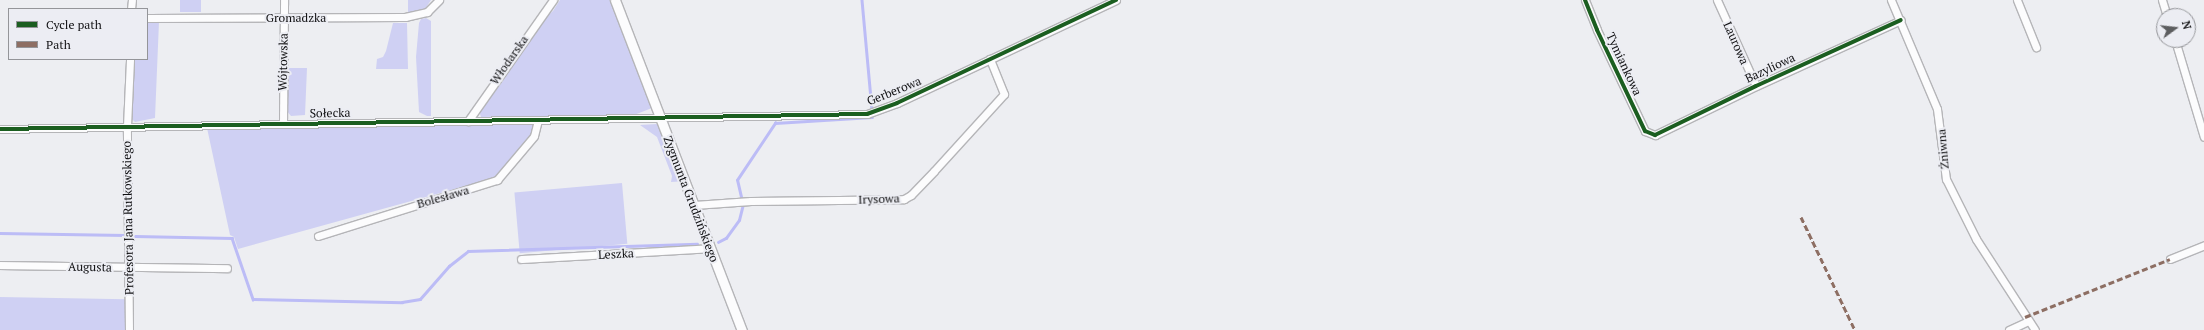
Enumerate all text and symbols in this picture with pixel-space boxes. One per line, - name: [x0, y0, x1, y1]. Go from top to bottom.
- legend: [8, 8, 148, 60]
- north arrow: [2156, 8, 2196, 48]
- street label: Gromadzka: [266, 11, 326, 25]
- text: Cycle path: [46, 17, 102, 32]
- street label: Laurowa: [1720, 19, 1752, 67]
- text: N: [2179, 19, 2194, 31]
- street label: Tymiankowa: [1603, 30, 1645, 98]
- street label: Wójtowska: [275, 33, 291, 91]
- street label: Włodarska: [487, 33, 531, 87]
- text: Path: [46, 37, 71, 52]
- street label: Bazyliowa: [1743, 50, 1797, 86]
- street label: Gerberowa: [865, 74, 923, 108]
- street label: Sołecka: [309, 105, 351, 121]
- street label: Żniwna: [1934, 128, 1952, 170]
- street label: Zygmunta Grudzińskiego: [660, 134, 722, 264]
- street label: Profesora Jana Rutkowskiego: [119, 141, 137, 295]
- street label: Bolesława: [415, 183, 471, 211]
- street label: Irysowa: [858, 191, 900, 207]
- street label: Leszka: [598, 246, 634, 262]
- street label: Augusta: [68, 259, 112, 275]

